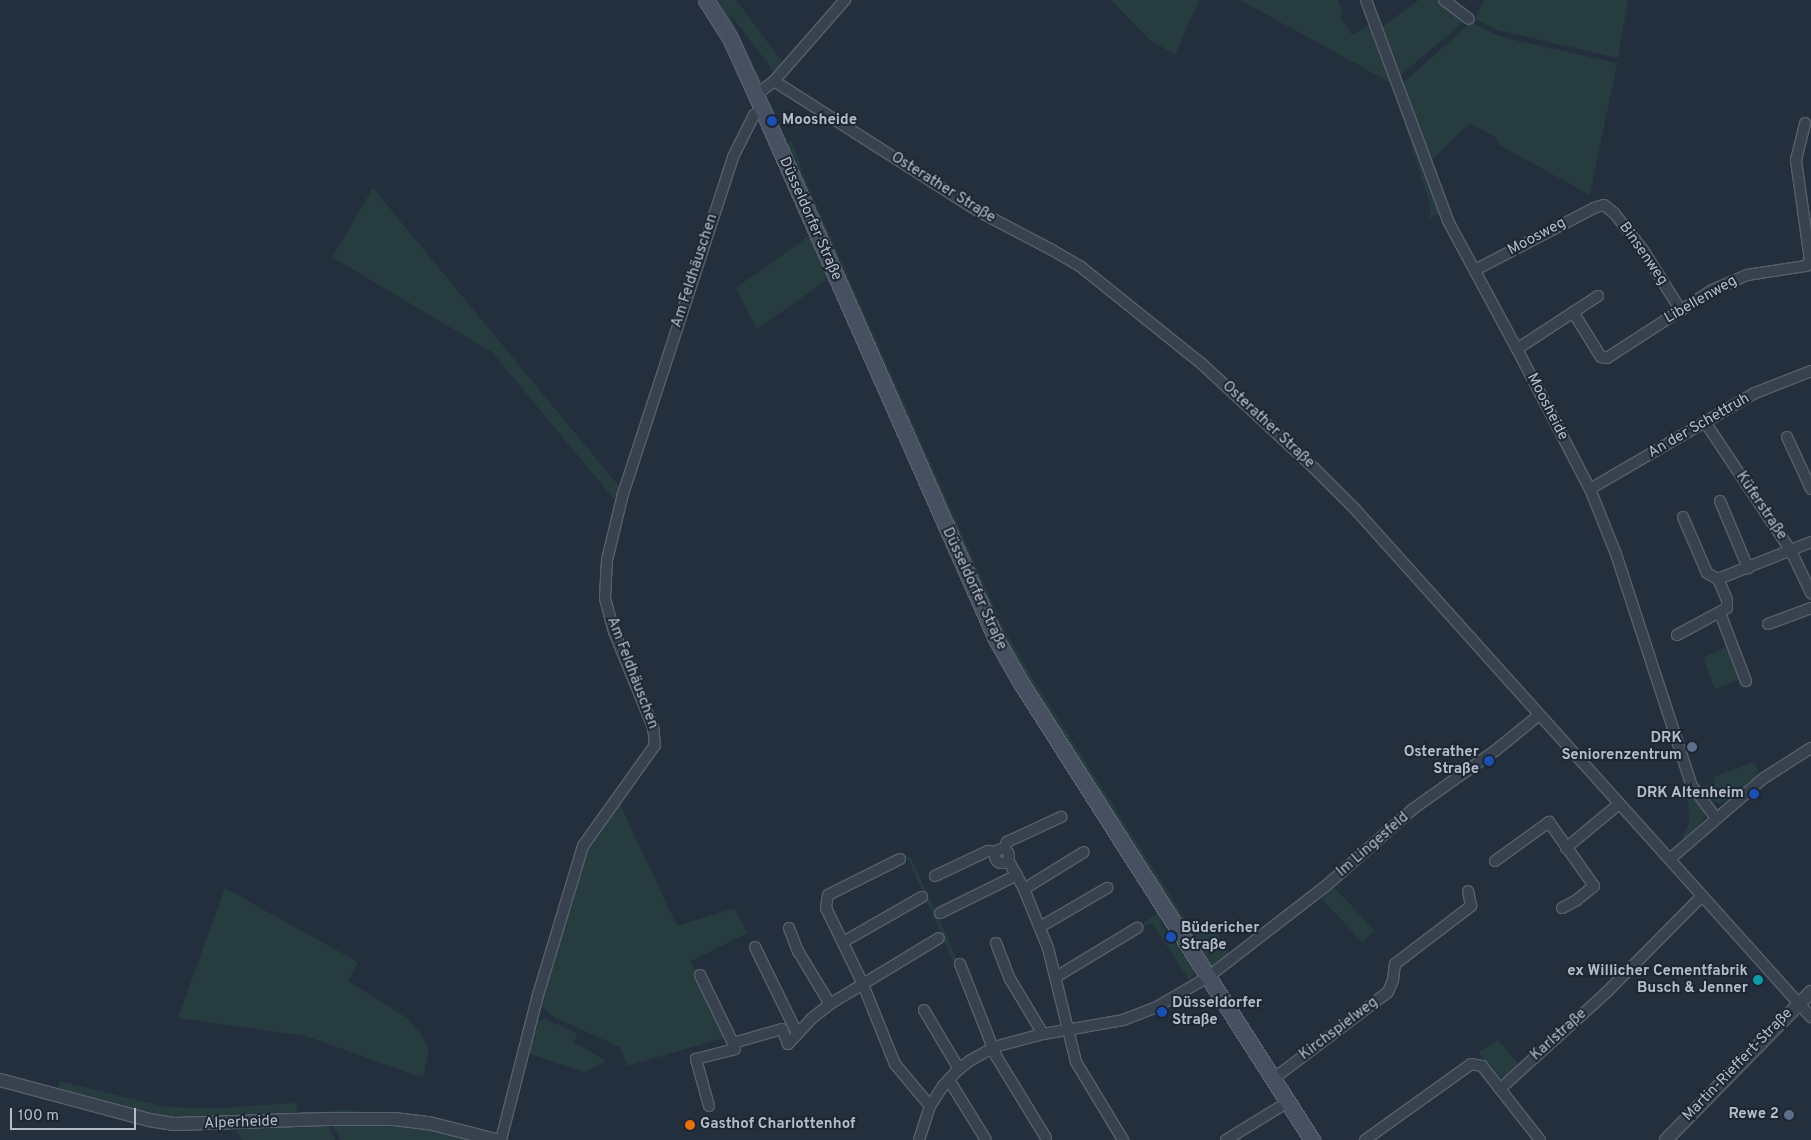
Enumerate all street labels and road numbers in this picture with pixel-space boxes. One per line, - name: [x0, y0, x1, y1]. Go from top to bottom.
- street label: Osterather Straße: [887, 149, 999, 227]
- street label: Düsseldorfer Straße: [775, 155, 845, 283]
- street label: Am Feldhäuschen: [668, 212, 722, 330]
- street label: Moosweg: [1505, 214, 1569, 260]
- street label: Binsenweg: [1615, 219, 1671, 289]
- street label: Libellenweg: [1662, 272, 1740, 328]
- street label: Moosheide: [1522, 370, 1572, 444]
- street label: Osterather Straße: [1218, 378, 1318, 472]
- street label: An der Schettruh: [1645, 390, 1753, 462]
- street label: Küferstraße: [1732, 468, 1790, 544]
- street label: Düsseldorfer Straße: [938, 525, 1010, 653]
- street label: Am Feldhäuschen: [602, 614, 662, 732]
- street label: Im Lingesfeld: [1333, 809, 1413, 881]
- street label: Kirchspielweg: [1296, 994, 1382, 1064]
- street label: Karlstraße: [1527, 1005, 1591, 1065]
- street label: Martin-Rieffert-Straße: [1679, 1005, 1797, 1125]
- street label: Alperheide: [204, 1113, 278, 1133]

